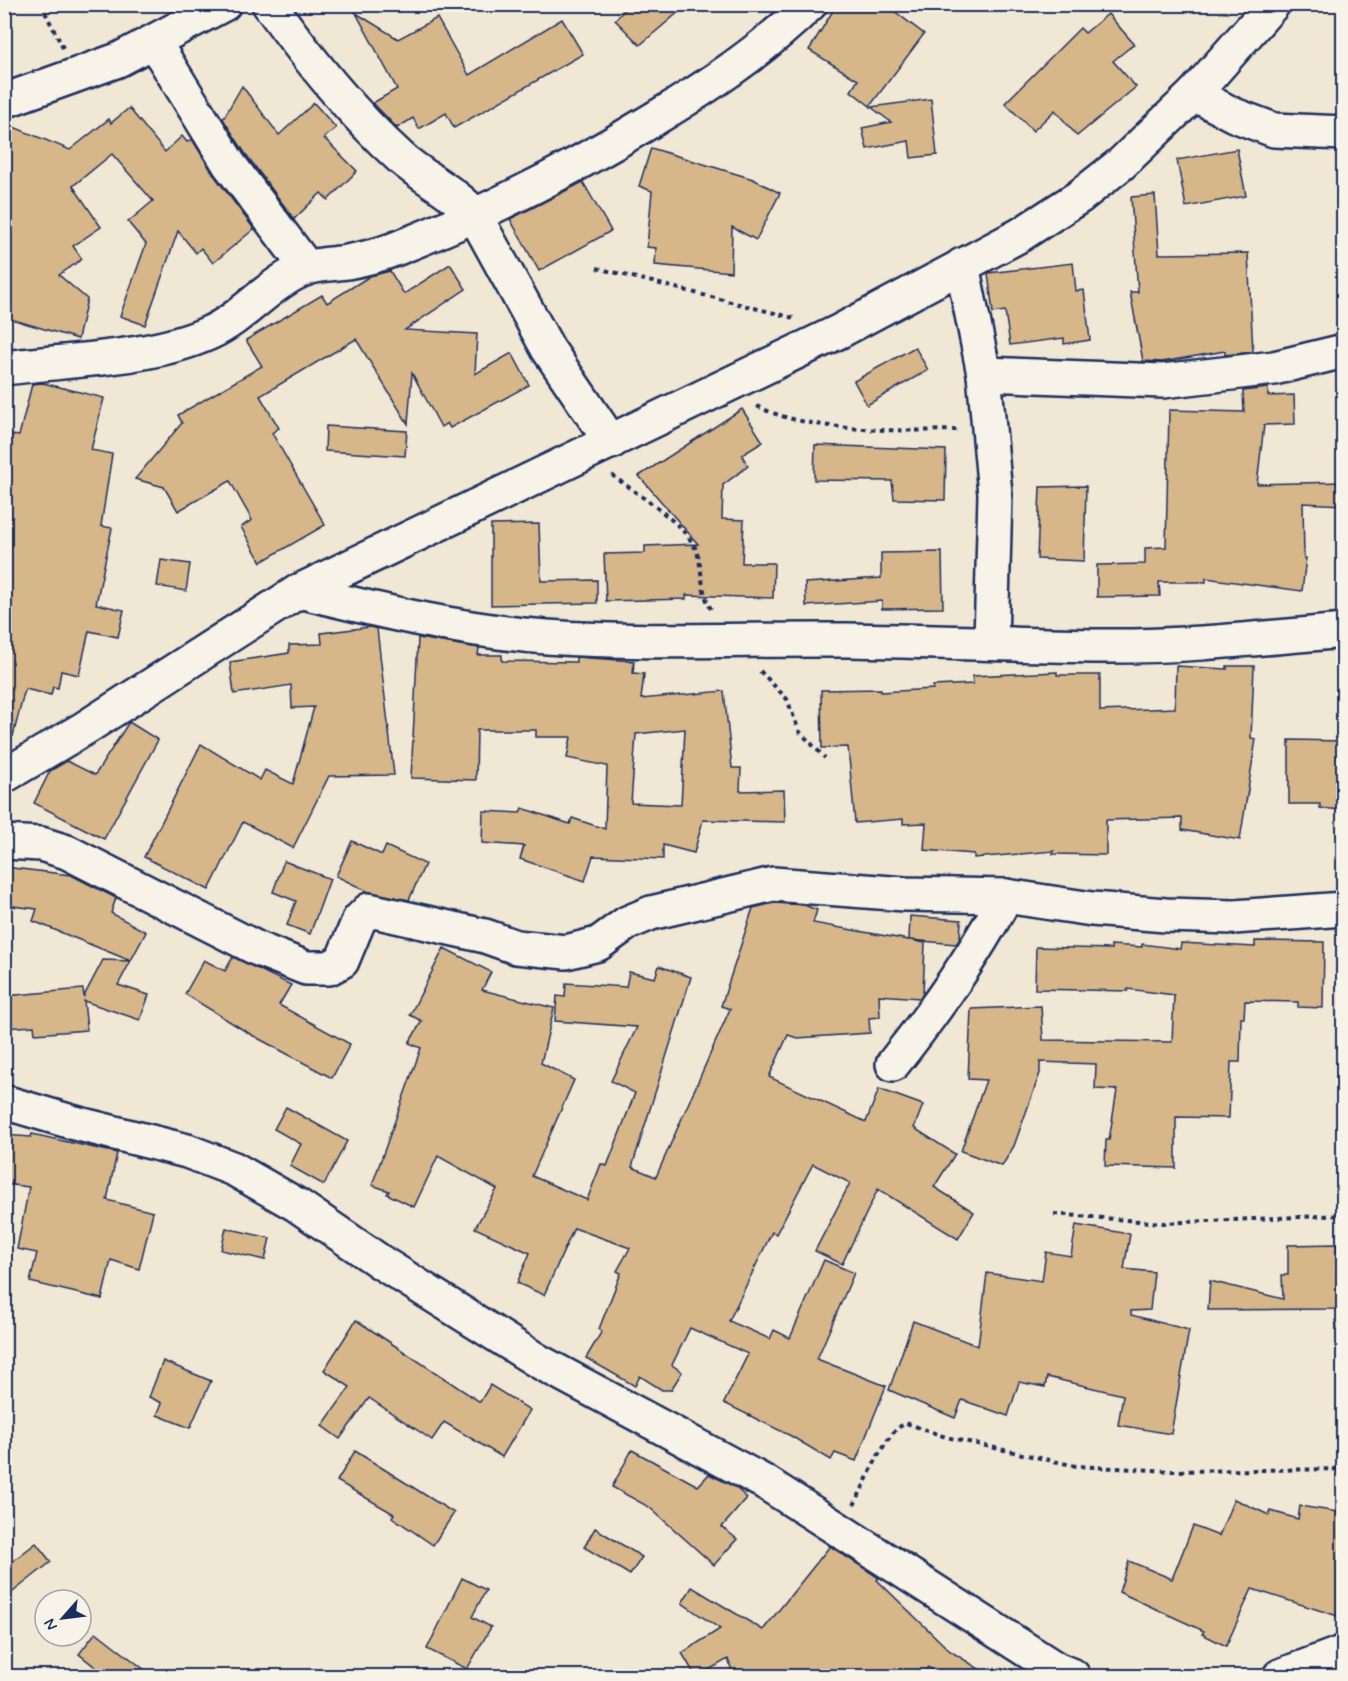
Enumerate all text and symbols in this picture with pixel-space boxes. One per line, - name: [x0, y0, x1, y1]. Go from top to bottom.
- north arrow: [33, 1588, 93, 1648]
- text: N: [39, 1615, 63, 1634]

